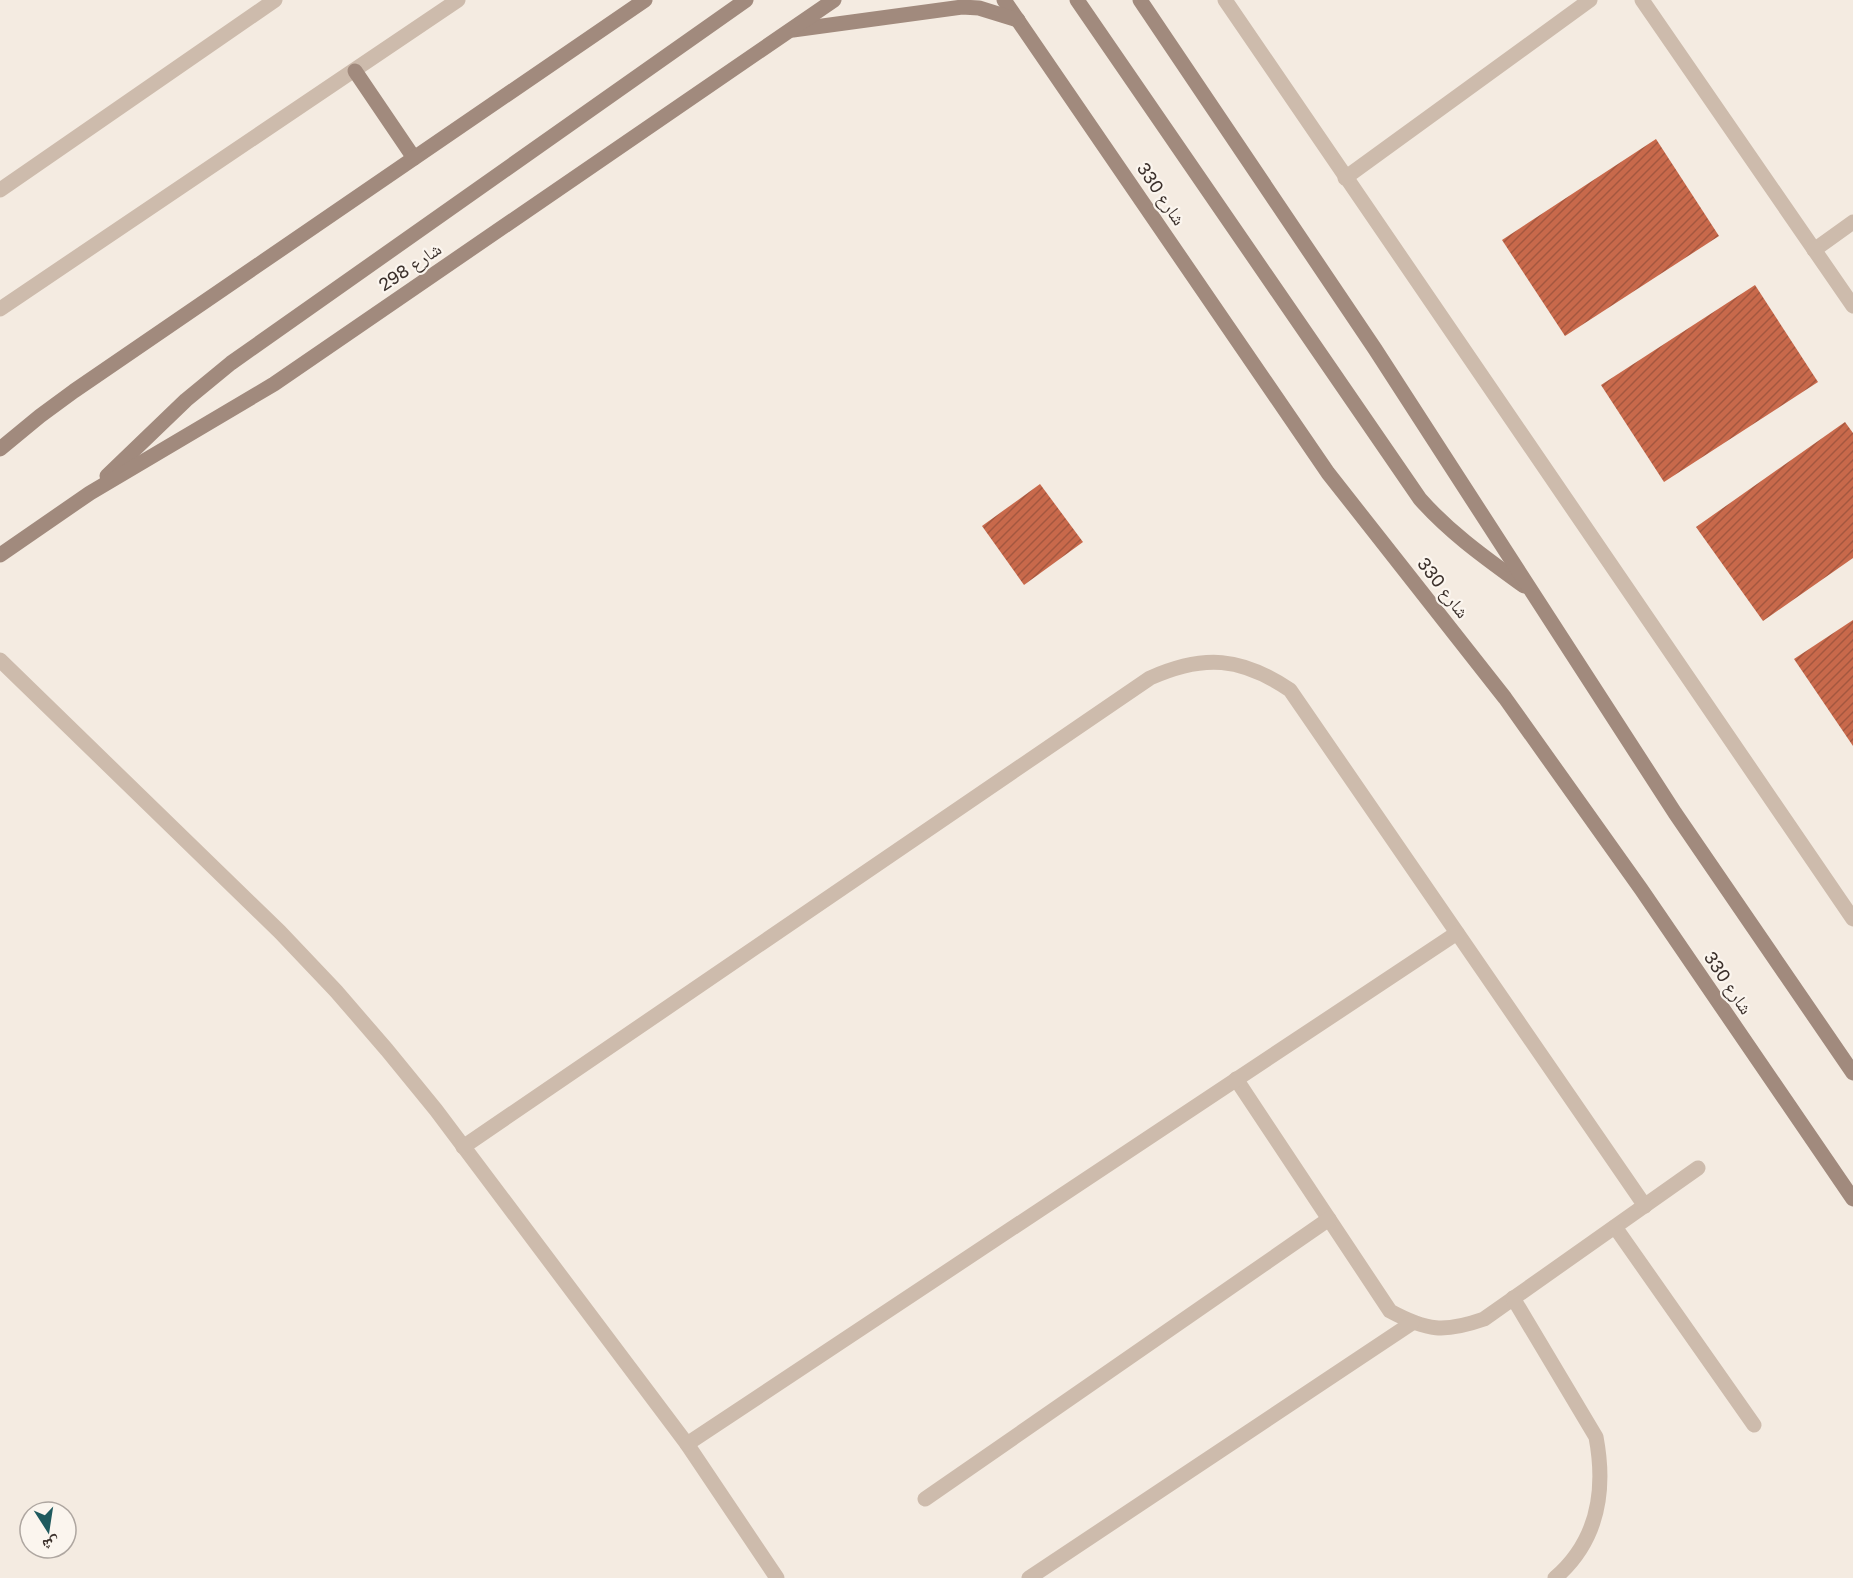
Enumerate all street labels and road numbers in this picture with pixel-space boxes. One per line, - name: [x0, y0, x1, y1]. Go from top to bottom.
- street label: شارع 330: [1132, 158, 1191, 230]
- street label: شارع 298: [374, 237, 446, 296]
- street label: شارع 330: [1412, 553, 1474, 623]
- street label: شارع 330: [1699, 947, 1758, 1019]

